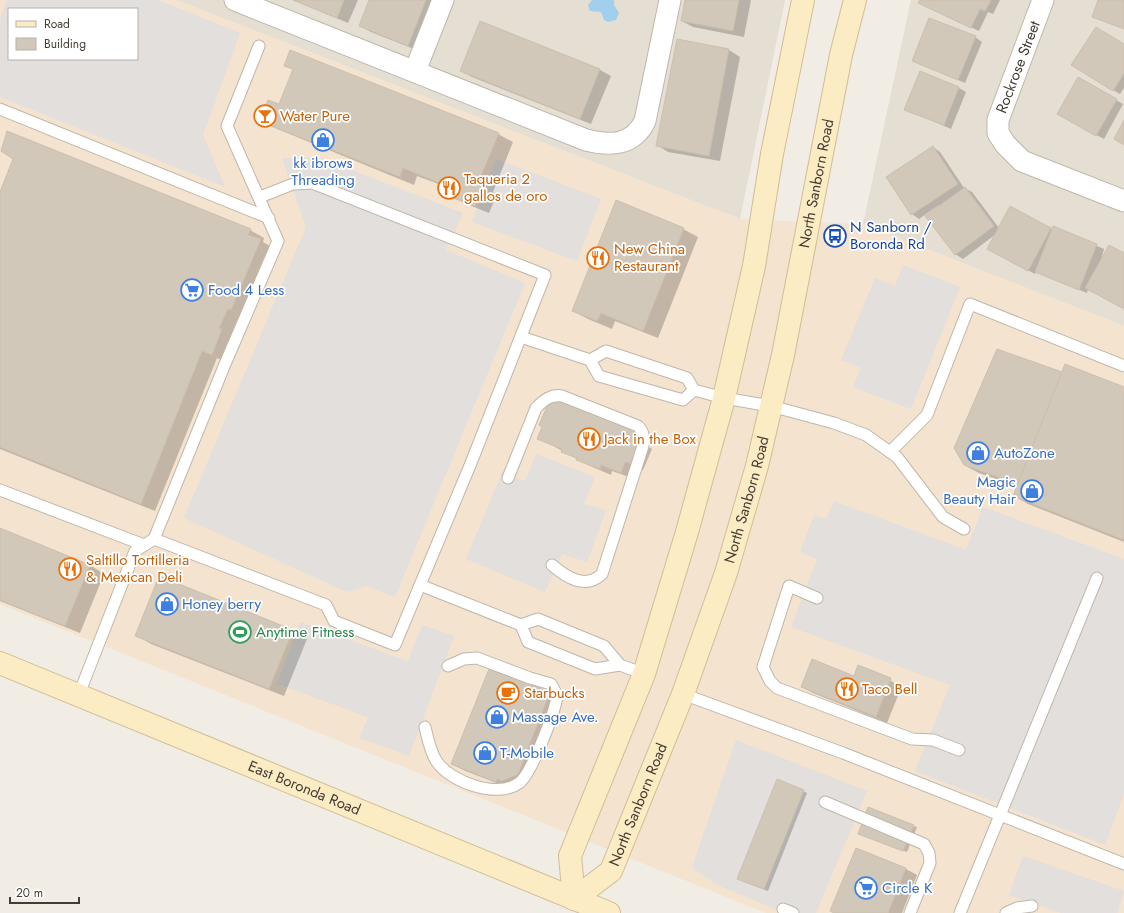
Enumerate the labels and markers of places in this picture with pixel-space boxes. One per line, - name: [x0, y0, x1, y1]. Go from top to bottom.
- bar icon: Water Pure: [252, 103, 278, 129]
- place label: Water Pure: [280, 105, 350, 127]
- shop icon: kk ibrows Threading: [310, 127, 336, 153]
- place label: kk ibrows Threading: [291, 152, 355, 191]
- place label: Taqueria 2 gallos de oro: [464, 168, 547, 207]
- restaurant icon: Taqueria 2 gallos de oro: [436, 175, 462, 201]
- place label: N Sanborn / Boronda Rd: [850, 216, 932, 255]
- bus stop icon: N Sanborn / Boronda Rd: [822, 223, 848, 249]
- place label: New China Restaurant: [614, 238, 685, 277]
- restaurant icon: New China Restaurant: [585, 245, 611, 271]
- supermarket icon: Food 4 Less: [179, 277, 205, 303]
- place label: Food 4 Less: [208, 279, 284, 301]
- restaurant icon: Jack in the Box: [576, 426, 602, 452]
- place label: Jack in the Box: [602, 428, 696, 450]
- shop icon: AutoZone: [965, 440, 991, 466]
- place label: AutoZone: [994, 442, 1055, 464]
- place label: Magic Beauty Hair: [943, 471, 1017, 510]
- shop icon: Magic Beauty Hair: [1019, 478, 1045, 504]
- place label: Saltillo Tortilleria & Mexican Deli: [86, 549, 189, 588]
- restaurant icon: Saltillo Tortilleria & Mexican Deli: [57, 556, 83, 582]
- shop icon: Honey berry: [154, 591, 180, 617]
- place label: Honey berry: [182, 593, 261, 615]
- sports icon: Anytime Fitness: [227, 619, 253, 645]
- place label: Anytime Fitness: [256, 621, 354, 643]
- restaurant icon: Taco Bell: [834, 676, 860, 702]
- place label: Taco Bell: [862, 678, 918, 700]
- cafe icon: Starbucks: [495, 680, 521, 706]
- place label: Starbucks: [524, 682, 584, 704]
- shop icon: Massage Ave.: [484, 704, 510, 730]
- place label: Massage Ave.: [512, 706, 598, 728]
- shop icon: T-Mobile: [472, 740, 498, 766]
- place label: T-Mobile: [500, 742, 554, 764]
- supermarket icon: Circle K: [853, 875, 879, 901]
- place label: Circle K: [882, 877, 933, 899]

